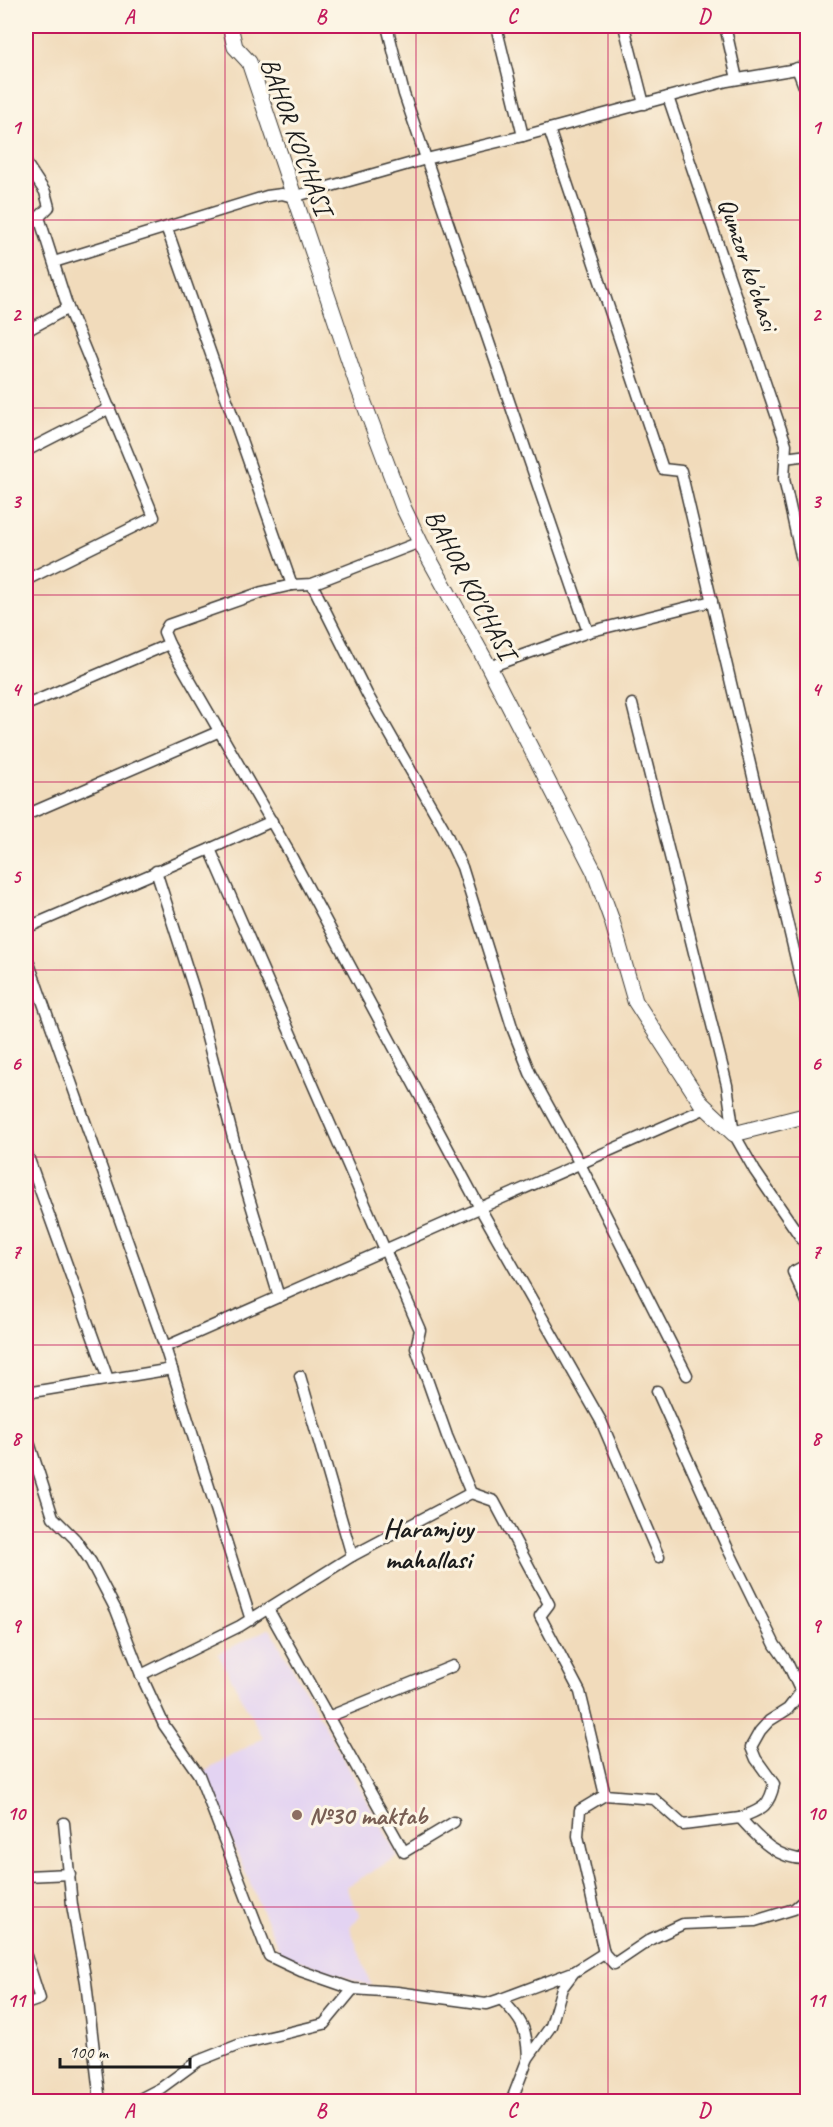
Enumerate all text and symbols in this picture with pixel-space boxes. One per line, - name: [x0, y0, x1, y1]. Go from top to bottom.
- text: A: [124, 4, 136, 29]
- text: B: [316, 4, 328, 29]
- text: C: [507, 4, 519, 29]
- text: D: [698, 4, 712, 29]
- street label: BAHOR KO'CHASI: [253, 53, 342, 224]
- text: 1: [12, 115, 23, 140]
- text: 1: [812, 115, 823, 140]
- street label: Qumzor ko'chasi: [710, 194, 788, 338]
- text: 2: [12, 302, 23, 327]
- text: 2: [812, 302, 823, 327]
- text: 3: [12, 489, 23, 514]
- text: 3: [812, 489, 823, 514]
- street label: BAHOR KO'CHASI: [417, 504, 526, 670]
- text: 4: [12, 677, 24, 702]
- text: 4: [812, 677, 824, 702]
- text: 5: [12, 864, 23, 889]
- text: 5: [812, 864, 823, 889]
- text: 6: [11, 1051, 22, 1076]
- text: 6: [811, 1051, 822, 1076]
- text: 7: [12, 1239, 23, 1264]
- text: 7: [812, 1239, 823, 1264]
- text: 8: [12, 1426, 24, 1451]
- text: 8: [812, 1426, 824, 1451]
- district label: Haramjuy mahallasi: [383, 1511, 476, 1576]
- text: 9: [12, 1613, 23, 1638]
- text: 9: [812, 1613, 823, 1638]
- place label: №30 maktab: [309, 1799, 430, 1832]
- text: 10: [7, 1801, 27, 1826]
- text: 10: [807, 1801, 827, 1826]
- marker: №30 maktab: [290, 1808, 304, 1822]
- text: 11: [7, 1988, 27, 2013]
- text: 11: [807, 1988, 827, 2013]
- scale bar: [60, 2031, 190, 2069]
- text: 100 m: [69, 2041, 110, 2063]
- text: A: [124, 2098, 136, 2123]
- text: B: [316, 2098, 328, 2123]
- text: C: [507, 2098, 519, 2123]
- text: D: [698, 2098, 712, 2123]

